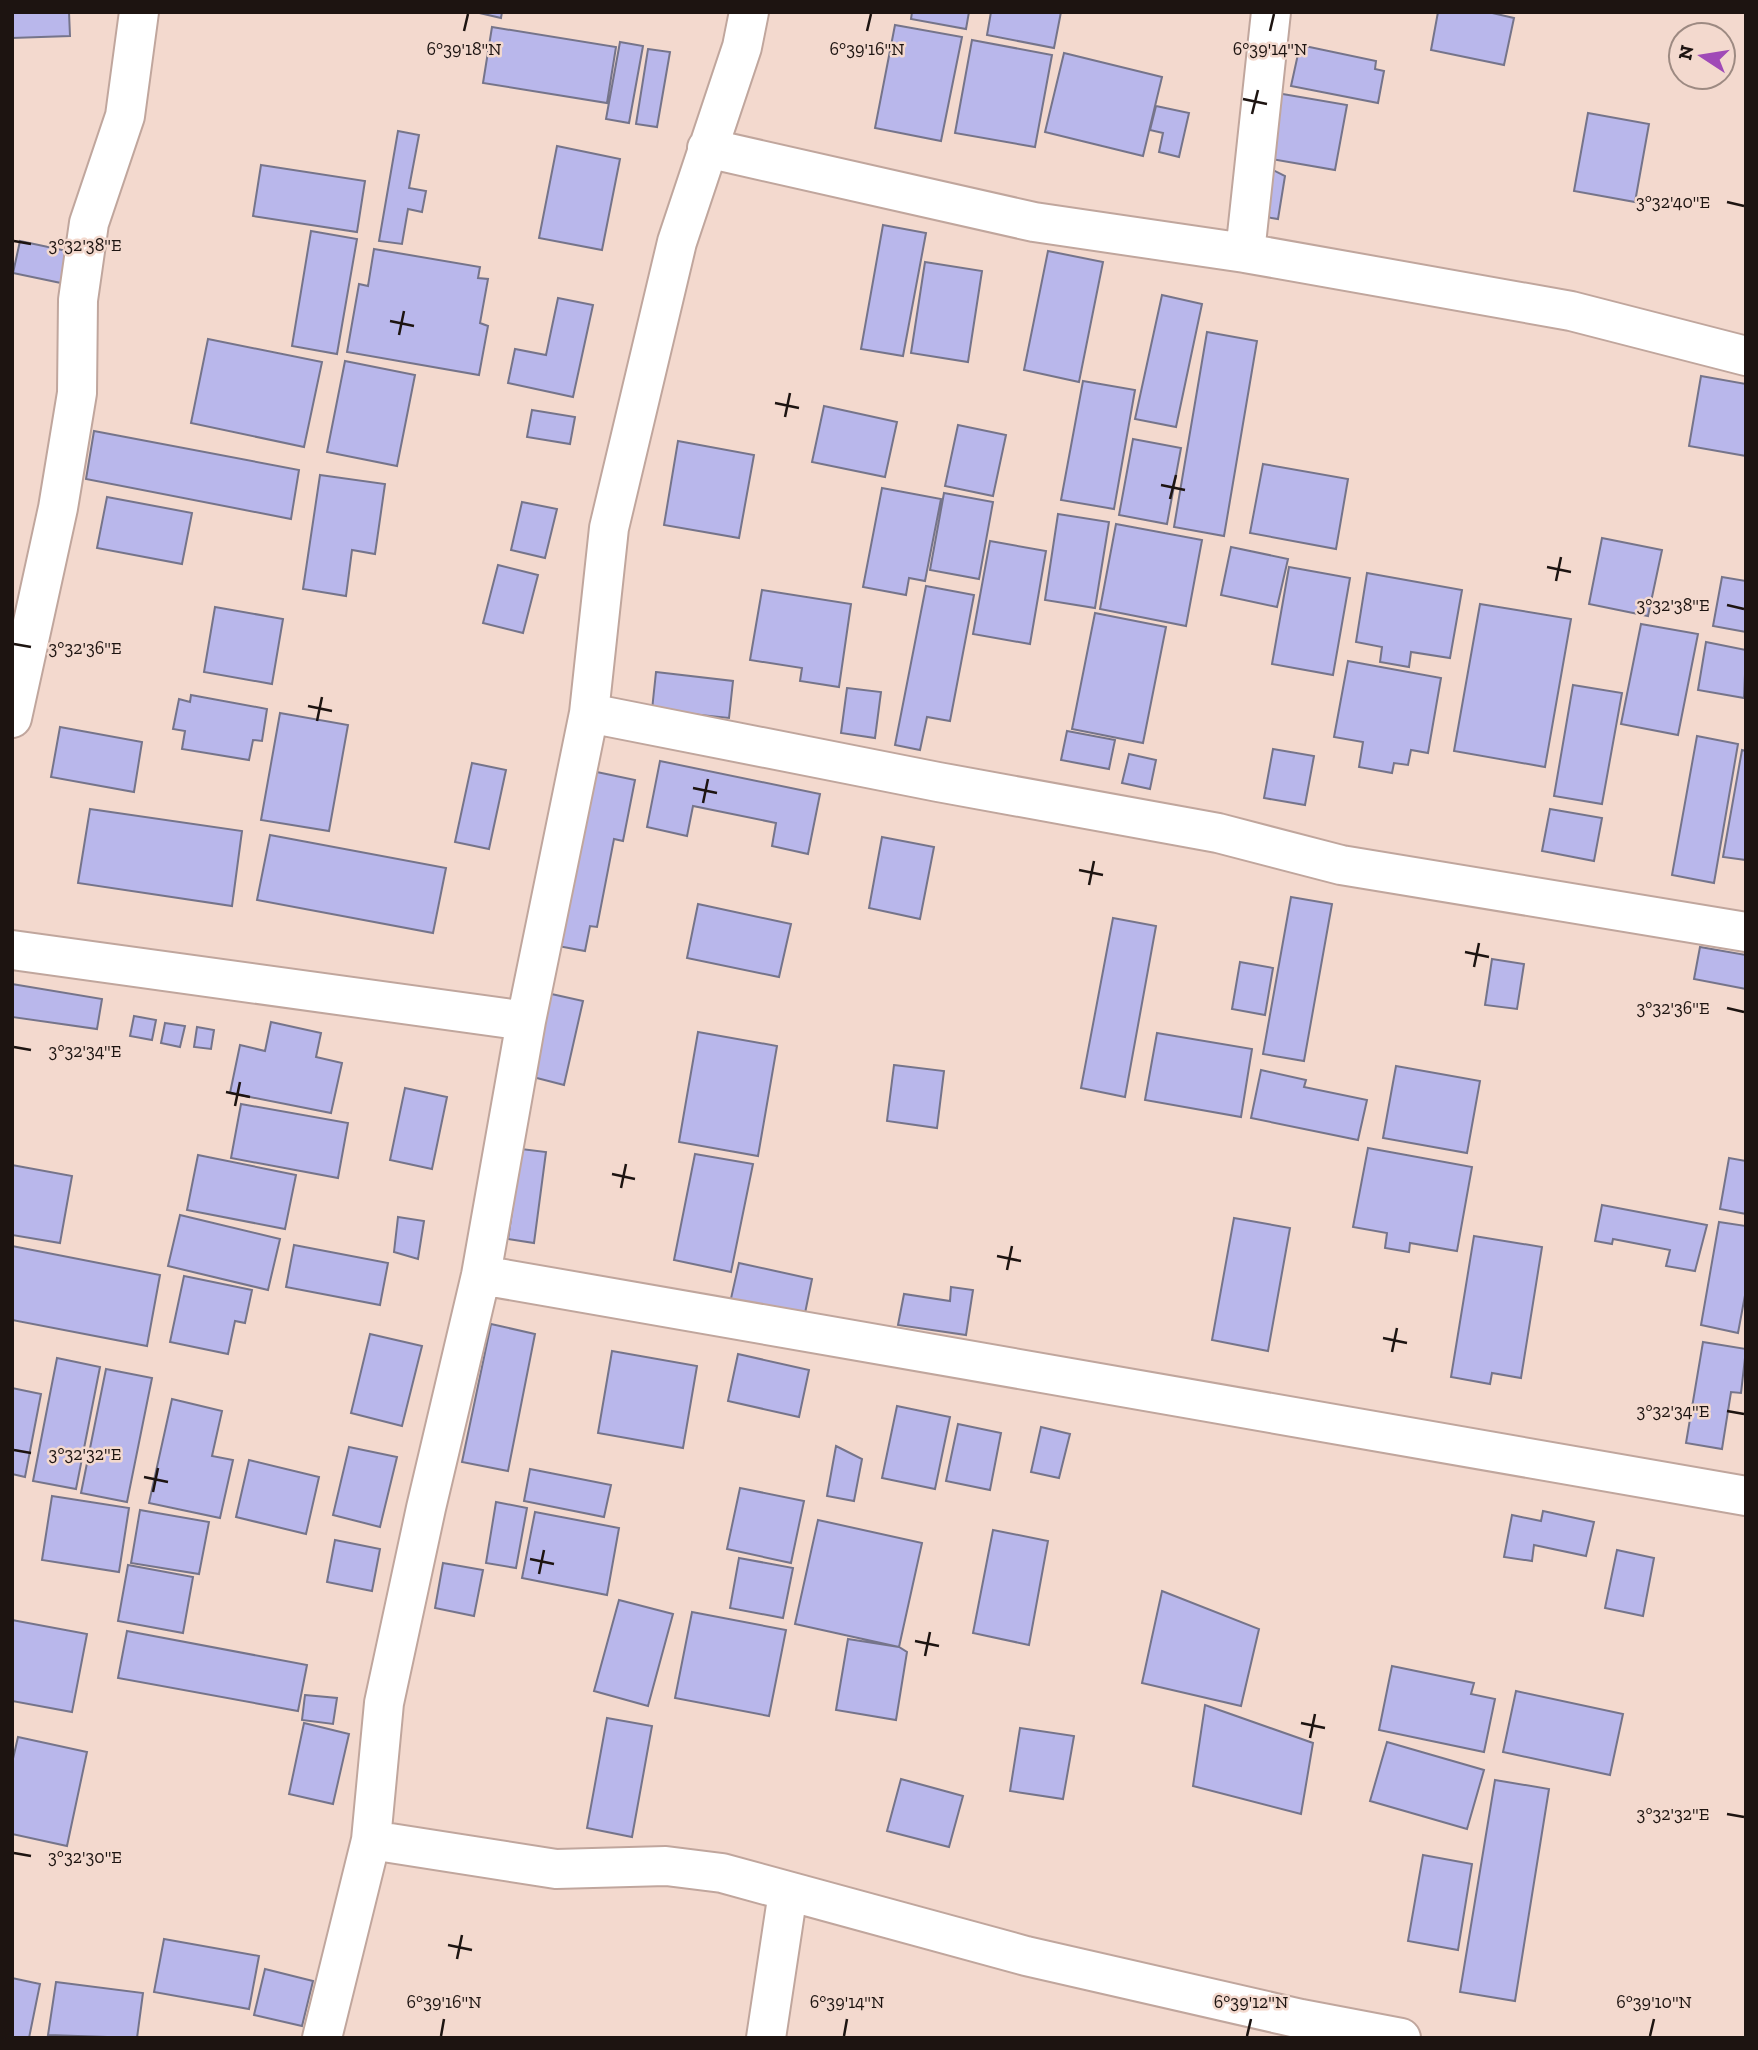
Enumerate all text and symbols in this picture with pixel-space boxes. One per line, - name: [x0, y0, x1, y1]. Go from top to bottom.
- north arrow: [1667, 21, 1737, 91]
- text: 6°39'18"N: [426, 38, 502, 60]
- text: 6°39'16"N: [830, 38, 904, 60]
- text: 6°39'14"N: [1233, 38, 1307, 60]
- text: N: [1673, 43, 1699, 62]
- text: 3°32'40"E: [1636, 191, 1710, 213]
- text: 3°32'38"E: [48, 234, 122, 256]
- text: 3°32'38"E: [1636, 594, 1710, 616]
- text: 3°32'36"E: [48, 637, 122, 659]
- text: 3°32'36"E: [1636, 997, 1710, 1019]
- text: 3°32'34"E: [49, 1040, 121, 1062]
- text: 3°32'34"E: [1637, 1400, 1709, 1422]
- text: 3°32'32"E: [49, 1443, 121, 1465]
- text: 3°32'32"E: [1637, 1803, 1709, 1825]
- text: 3°32'30"E: [48, 1846, 122, 1868]
- text: 6°39'16"N: [407, 1991, 481, 2013]
- text: 6°39'14"N: [810, 1991, 884, 2013]
- text: 6°39'12"N: [1214, 1991, 1288, 2013]
- text: 6°39'10"N: [1616, 1991, 1692, 2013]

